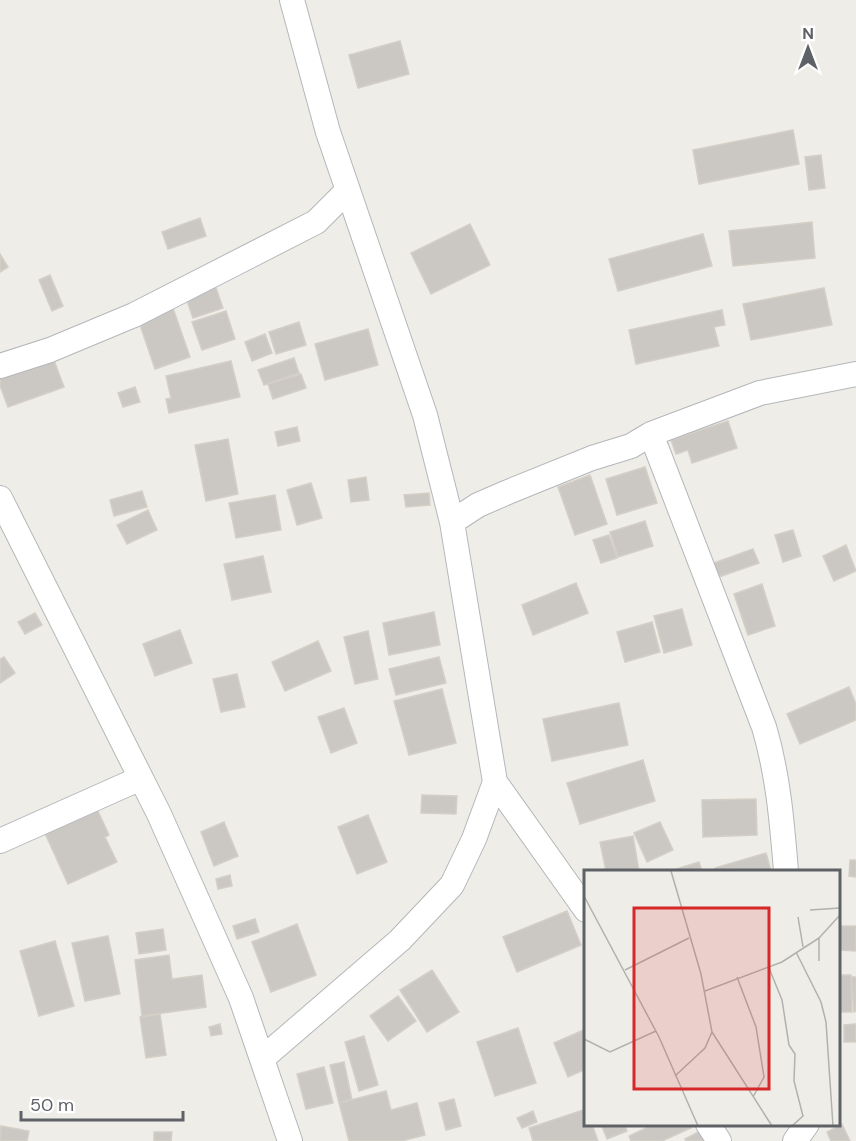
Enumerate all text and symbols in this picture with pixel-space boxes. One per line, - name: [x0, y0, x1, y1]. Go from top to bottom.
- north arrow: [778, 18, 838, 78]
- text: N: [802, 23, 814, 44]
- inset map: [584, 870, 841, 1126]
- scale bar: [21, 1084, 183, 1122]
- text: 50 m: [30, 1093, 74, 1117]

